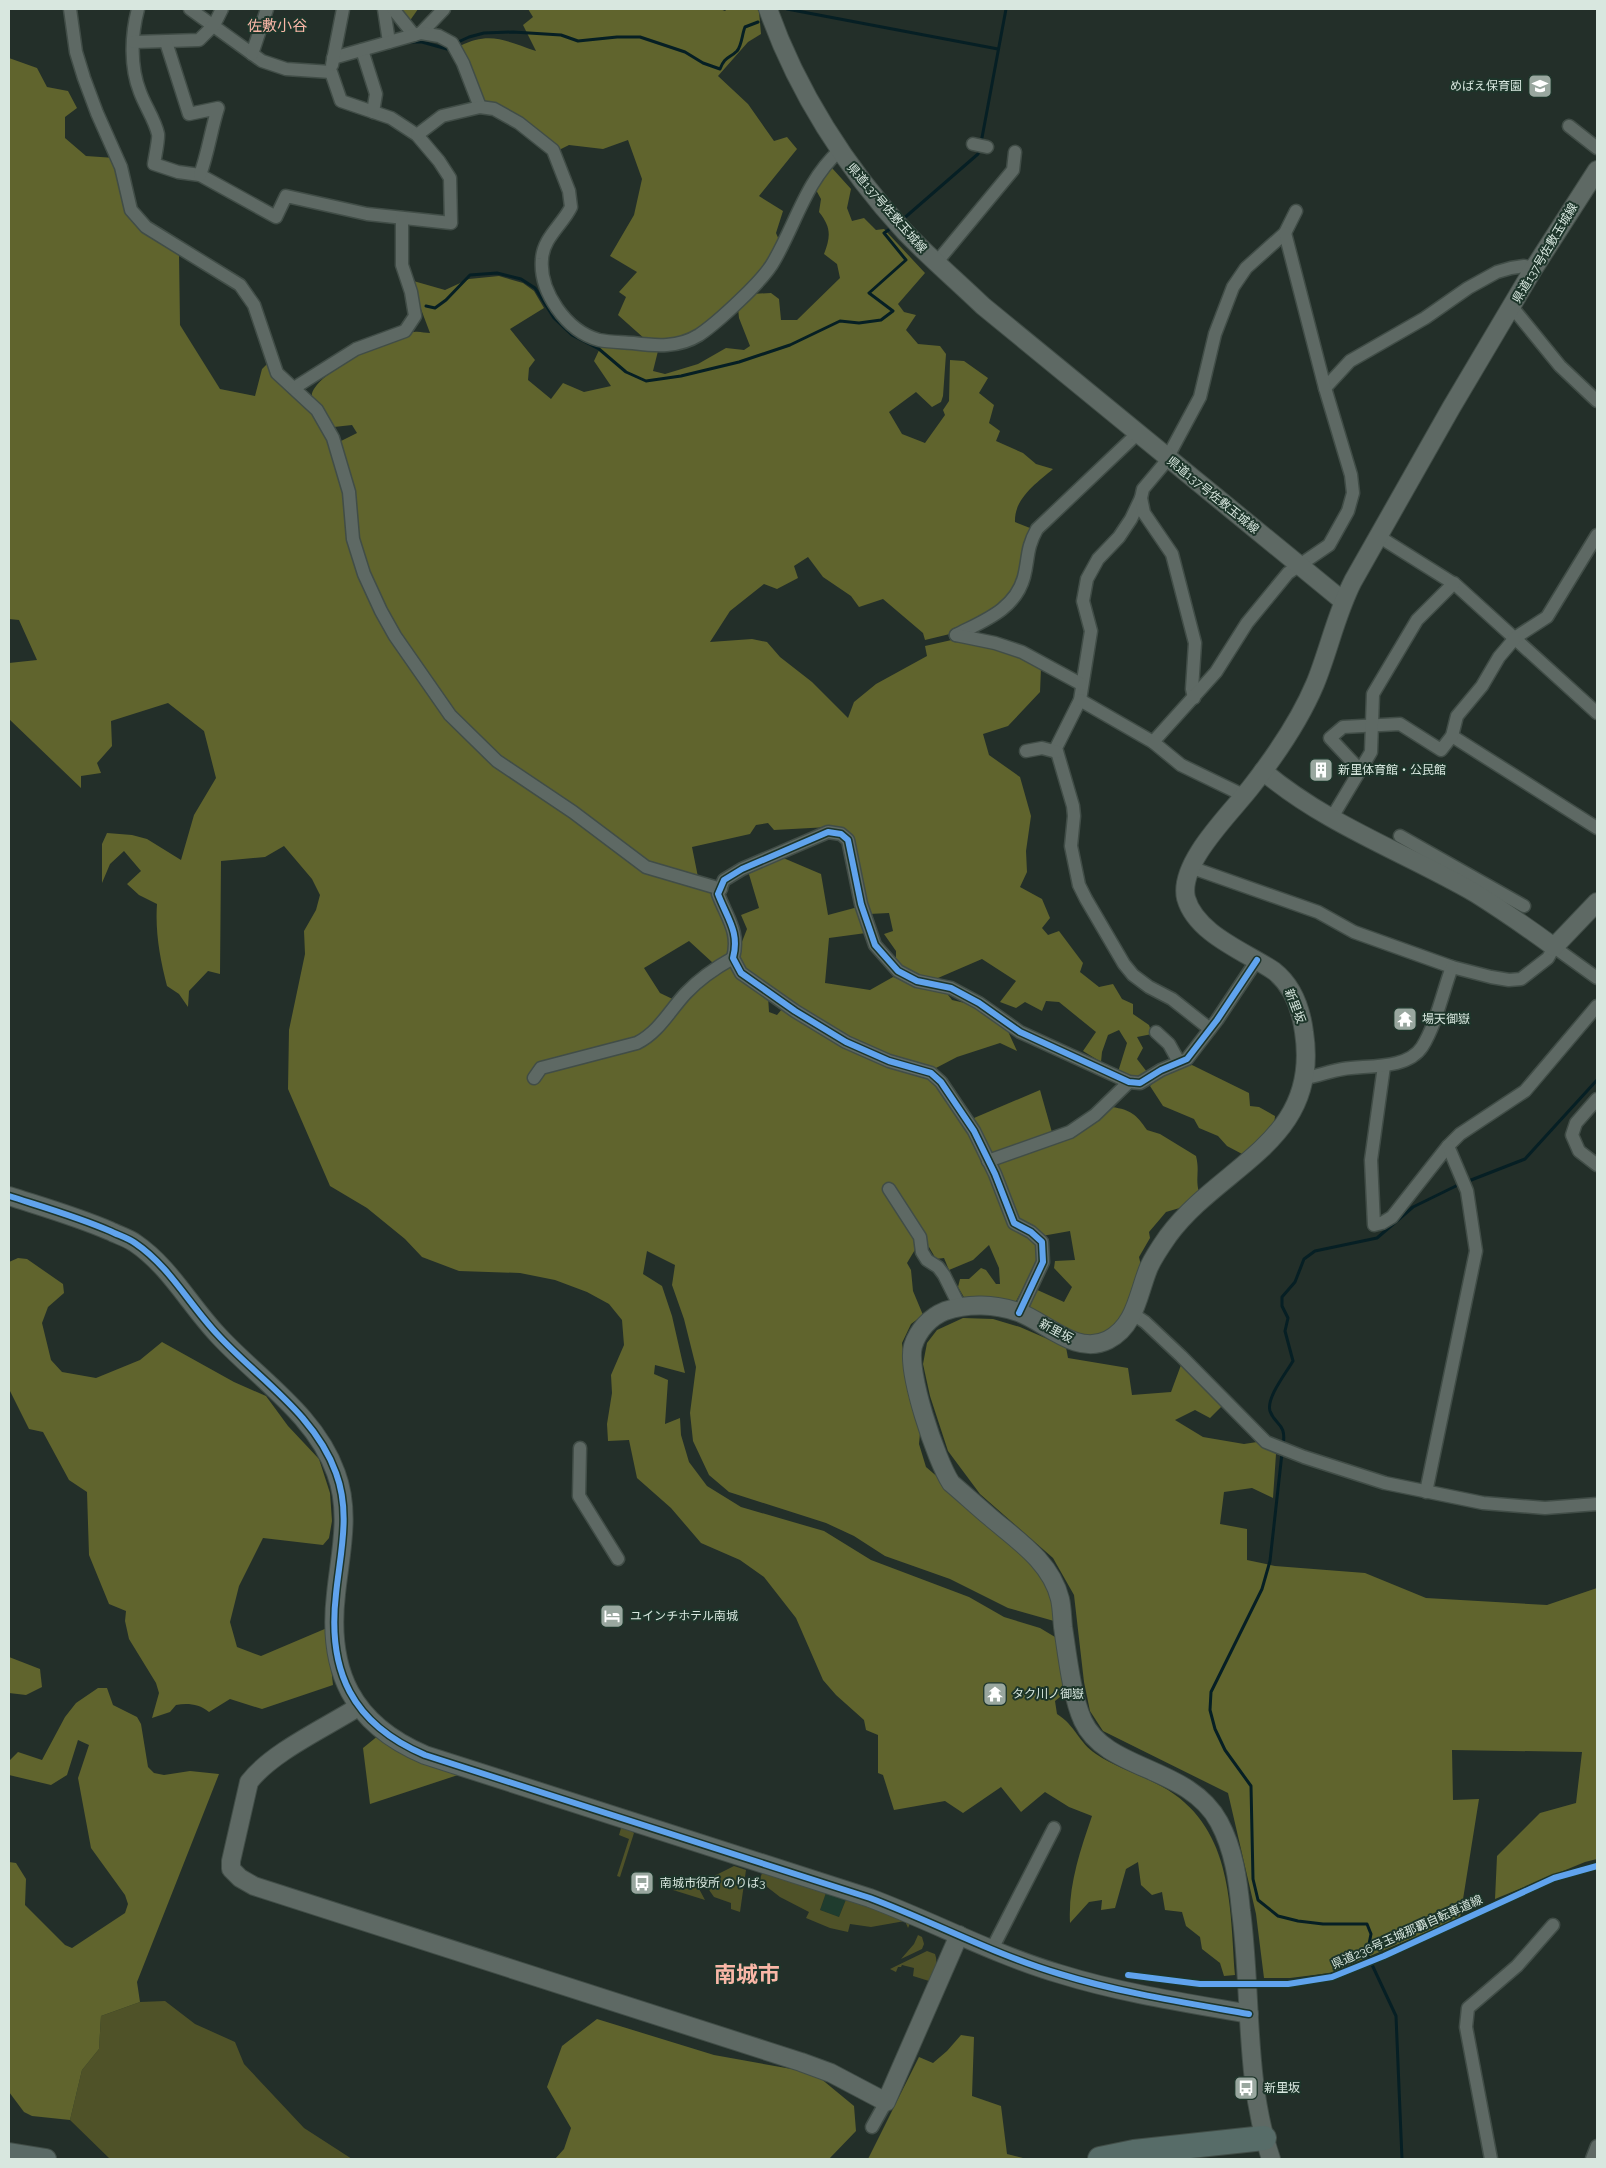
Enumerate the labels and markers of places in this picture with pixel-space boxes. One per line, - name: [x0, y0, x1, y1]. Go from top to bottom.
- school or university icon: めばえ保育園: [1527, 73, 1553, 99]
- place label: めばえ保育園: [1450, 79, 1522, 93]
- building icon: 新里体育館・公民館: [1308, 757, 1334, 783]
- place label: 新里体育館・公民館: [1338, 763, 1446, 777]
- temple icon: 場天御嶽: [1392, 1006, 1418, 1032]
- place label: 場天御嶽: [1422, 1012, 1470, 1026]
- hotel icon: ユインチホテル南城: [599, 1603, 625, 1629]
- place label: ユインチホテル南城: [630, 1609, 738, 1623]
- temple icon: タク川ノ御嶽: [982, 1681, 1008, 1707]
- place label: タク川ノ御嶽: [1012, 1687, 1084, 1701]
- bus stop icon: 南城市役所 のりば3: [629, 1870, 655, 1896]
- place label: 南城市役所 のりば3: [660, 1876, 765, 1890]
- bus stop icon: 新里坂: [1233, 2075, 1259, 2101]
- place label: 新里坂: [1264, 2081, 1300, 2095]

